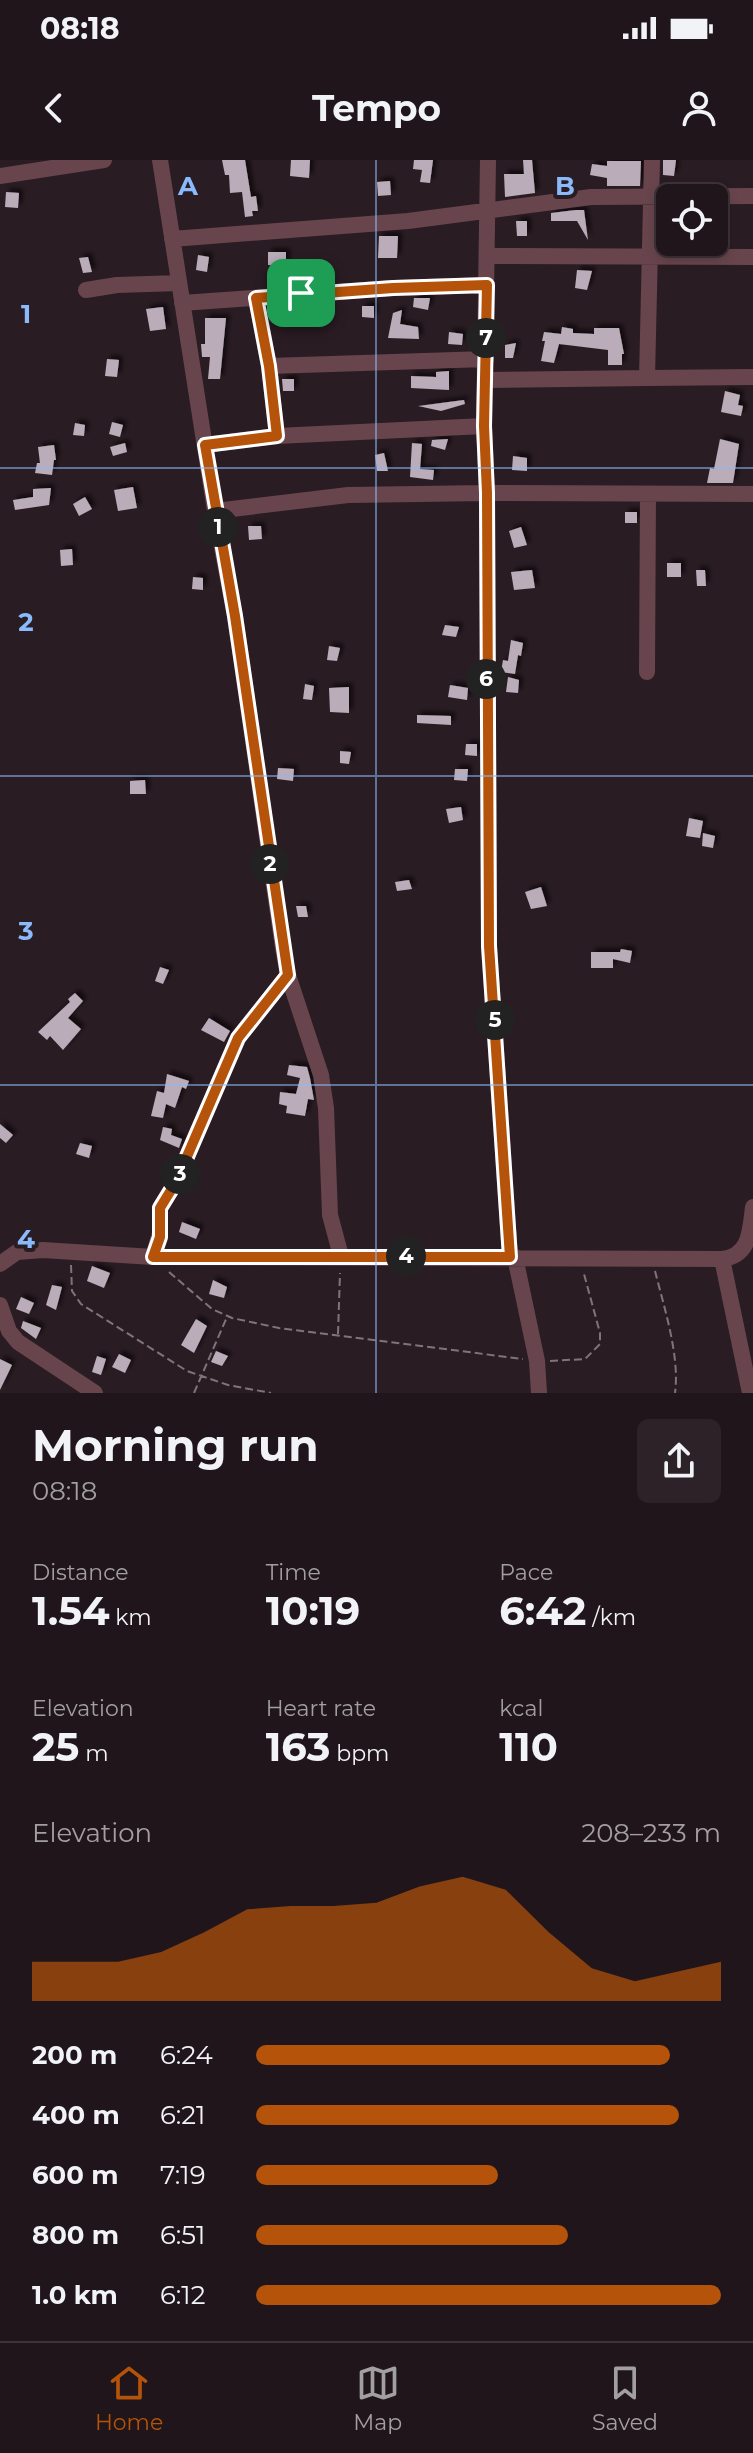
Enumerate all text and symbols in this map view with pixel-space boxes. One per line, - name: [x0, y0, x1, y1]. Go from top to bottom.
- text: 08:18: [40, 10, 120, 47]
- icon: back: [32, 86, 76, 130]
- text: Tempo: [312, 86, 441, 130]
- icon: person: [677, 86, 721, 130]
- text: A: [177, 170, 199, 202]
- text: B: [555, 170, 575, 202]
- map controls: [656, 184, 728, 256]
- button: locate: [656, 184, 728, 256]
- pin: [267, 259, 335, 327]
- icon: arrive: [279, 271, 323, 315]
- text: 1: [21, 298, 31, 330]
- pin: 7: [466, 318, 506, 358]
- text: 7: [479, 324, 493, 351]
- pin: 1: [198, 507, 238, 547]
- text: 1: [214, 513, 222, 540]
- text: 2: [18, 606, 34, 638]
- pin: 6: [466, 659, 506, 699]
- text: 6: [479, 665, 493, 692]
- pin: 2: [250, 844, 290, 884]
- text: 2: [264, 850, 276, 877]
- text: 3: [17, 915, 34, 947]
- pin: 5: [475, 1000, 515, 1040]
- text: 5: [488, 1006, 502, 1033]
- pin: 3: [160, 1154, 200, 1194]
- text: 3: [173, 1160, 187, 1187]
- text: 4: [17, 1223, 35, 1255]
- pin: 4: [386, 1236, 426, 1276]
- text: 4: [398, 1242, 414, 1269]
- text: Morning run: [32, 1418, 319, 1472]
- button: share: [637, 1419, 721, 1503]
- text: 08:18: [32, 1475, 97, 1507]
- text: Distance: [32, 1559, 129, 1586]
- text: Time: [266, 1559, 321, 1586]
- text: Pace: [499, 1559, 553, 1586]
- text: 1.54: [32, 1586, 110, 1635]
- text: 10:19: [266, 1586, 360, 1635]
- text: 6:42: [499, 1586, 586, 1635]
- text: km: [110, 1604, 152, 1631]
- text: /km: [586, 1604, 636, 1631]
- text: Elevation: [32, 1695, 134, 1722]
- text: Heart rate: [266, 1695, 376, 1722]
- text: kcal: [499, 1695, 543, 1722]
- text: 25: [32, 1722, 79, 1771]
- text: 163: [266, 1722, 331, 1771]
- text: 110: [499, 1722, 558, 1771]
- text: m: [79, 1740, 109, 1767]
- text: bpm: [331, 1740, 389, 1767]
- text: Elevation: [32, 1817, 152, 1849]
- text: 208–233 m: [581, 1817, 721, 1849]
- text: 200 m: [32, 2039, 117, 2071]
- text: 6:24: [160, 2039, 213, 2071]
- text: 400 m: [32, 2099, 120, 2131]
- text: 6:21: [160, 2099, 206, 2131]
- text: 600 m: [32, 2159, 119, 2191]
- text: 7:19: [160, 2159, 206, 2191]
- text: 800 m: [32, 2219, 119, 2251]
- text: 6:51: [160, 2219, 205, 2251]
- text: 1.0 km: [32, 2279, 118, 2311]
- text: 6:12: [160, 2279, 206, 2311]
- tab: Home: [95, 2361, 163, 2436]
- tab: Map: [353, 2361, 402, 2436]
- tab: Saved: [592, 2361, 658, 2436]

